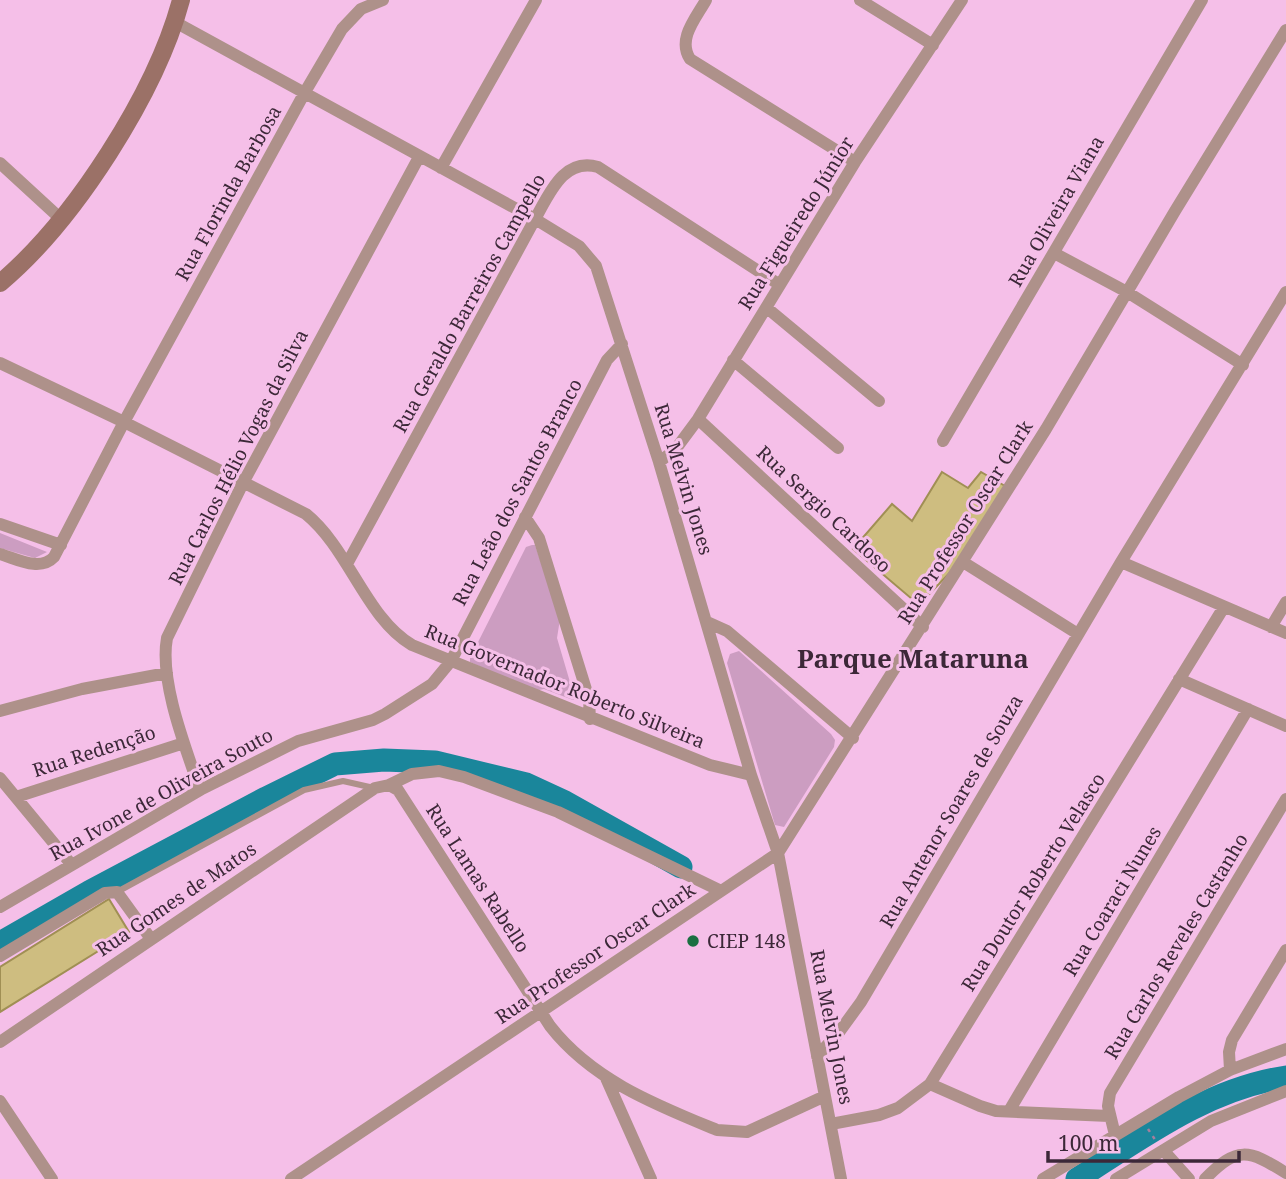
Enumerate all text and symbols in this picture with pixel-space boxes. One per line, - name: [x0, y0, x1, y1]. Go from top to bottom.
- street label: Rua Florinda Barbosa: [169, 101, 287, 285]
- street label: Rua Figueiredo Júnior: [732, 131, 860, 315]
- street label: Rua Oliveira Viana: [1002, 131, 1110, 291]
- street label: Rua Geraldo Barreiros Campello: [387, 169, 551, 437]
- street label: Rua Carlos Hélio Vogas da Silva: [162, 325, 314, 589]
- street label: Rua Leão dos Santos Branco: [446, 374, 588, 610]
- street label: Rua Melvin Jones: [649, 400, 719, 558]
- street label: Rua Professor Oscar Clark: [892, 414, 1039, 629]
- street label: Rua Sergio Cardoso: [751, 440, 897, 578]
- street label: Rua Governador Roberto Silveira: [421, 618, 709, 754]
- district label: Parque Mataruna: [797, 640, 1029, 676]
- street label: Rua Antenor Soares de Souza: [874, 690, 1028, 932]
- street label: Rua Redenção: [29, 719, 159, 783]
- street label: Rua Ivone de Oliveira Souto: [45, 722, 277, 866]
- street label: Rua Doutor Roberto Velasco: [955, 768, 1111, 996]
- street label: Rua Lamas Rabello: [420, 799, 536, 957]
- street label: Rua Coaraci Nunes: [1057, 821, 1167, 981]
- street label: Rua Carlos Reveles Castanho: [1098, 828, 1254, 1064]
- street label: Rua Gomes de Matos: [91, 836, 261, 962]
- street label: Rua Professor Oscar Clark: [490, 876, 701, 1030]
- place label: CIEP 148: [707, 928, 786, 954]
- marker: CIEP 148: [685, 933, 701, 949]
- street label: Rua Melvin Jones: [804, 947, 860, 1107]
- scale bar: [1048, 1120, 1239, 1164]
- text: 100 m: [1058, 1129, 1119, 1157]

